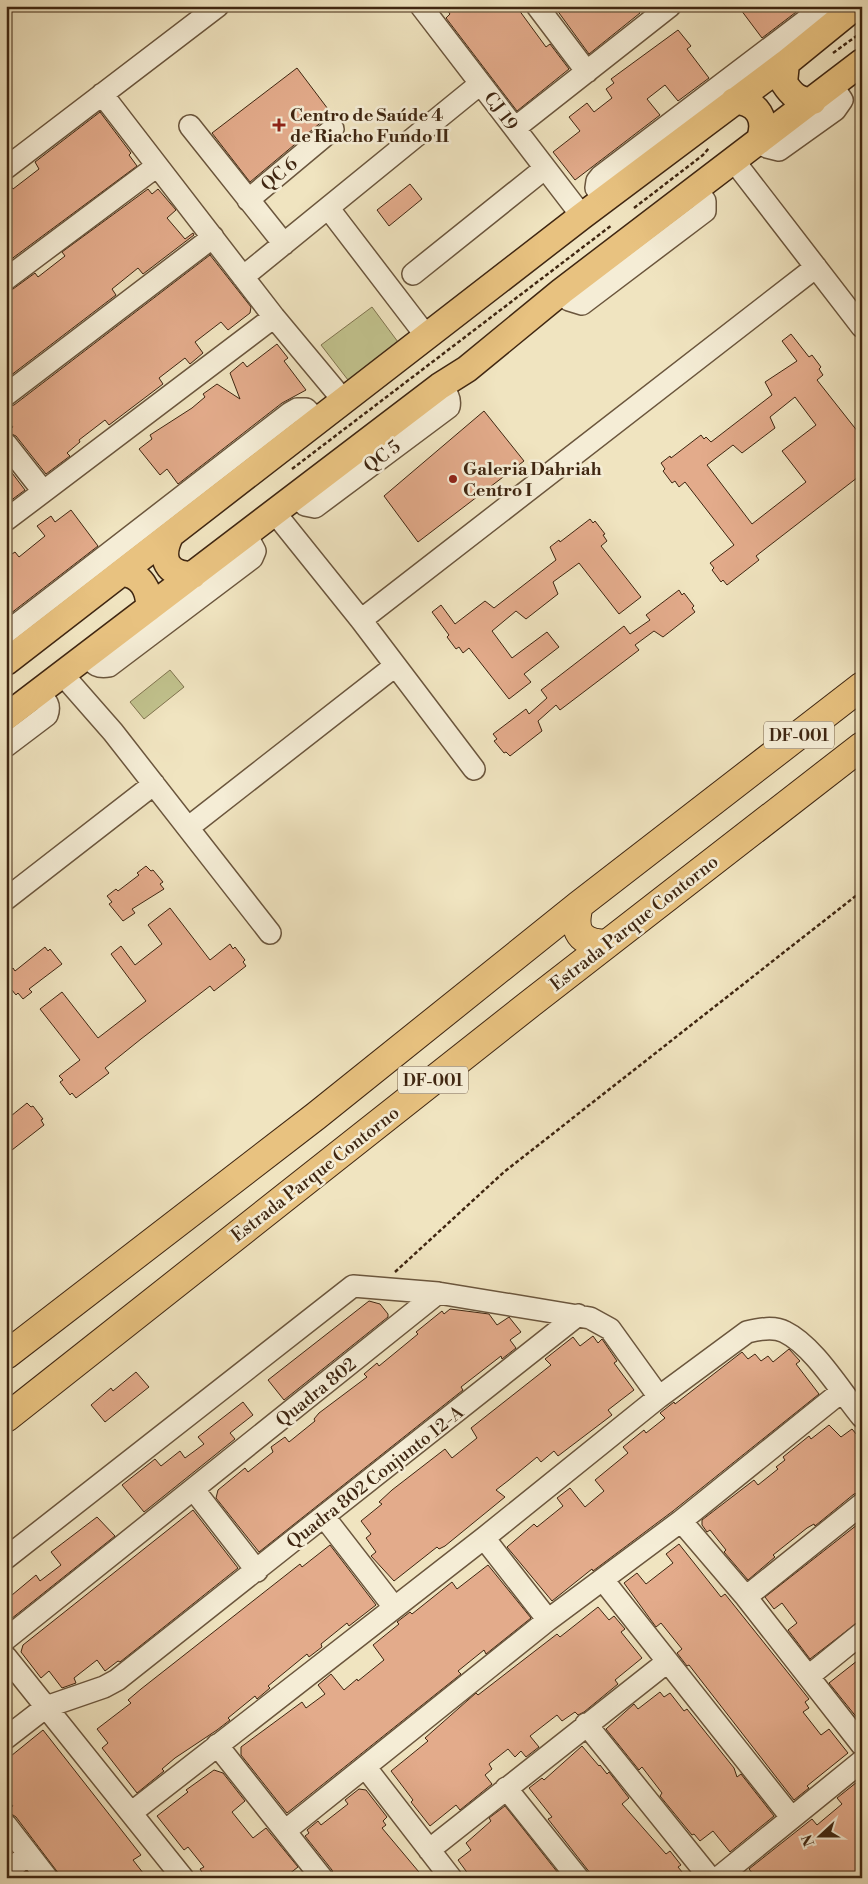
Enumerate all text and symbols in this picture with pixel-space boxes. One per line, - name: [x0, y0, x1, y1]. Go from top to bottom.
- street label: CJ 19: [478, 87, 523, 135]
- place label: Centro de Saúde 4 de Riacho Fundo II: [290, 104, 449, 148]
- marker: Centro de Saúde 4 de Riacho Fundo II: [272, 118, 286, 132]
- street label: QC 6: [256, 152, 303, 196]
- street label: QC 5: [359, 435, 405, 478]
- place label: Galeria Dahriah Centro I: [463, 458, 602, 502]
- marker: Galeria Dahriah Centro I: [447, 473, 459, 485]
- road number: DF-001: [764, 722, 834, 748]
- street label: Estrada Parque Contorno: [546, 850, 723, 996]
- road number: DF-001: [398, 1066, 468, 1094]
- street label: Estrada Parque Contorno: [227, 1101, 404, 1247]
- street label: Quadra 802: [271, 1353, 361, 1432]
- street label: Quadra 802 Conjunto 12-A: [282, 1401, 469, 1554]
- north arrow: [796, 1812, 846, 1862]
- text: N: [798, 1832, 819, 1849]

